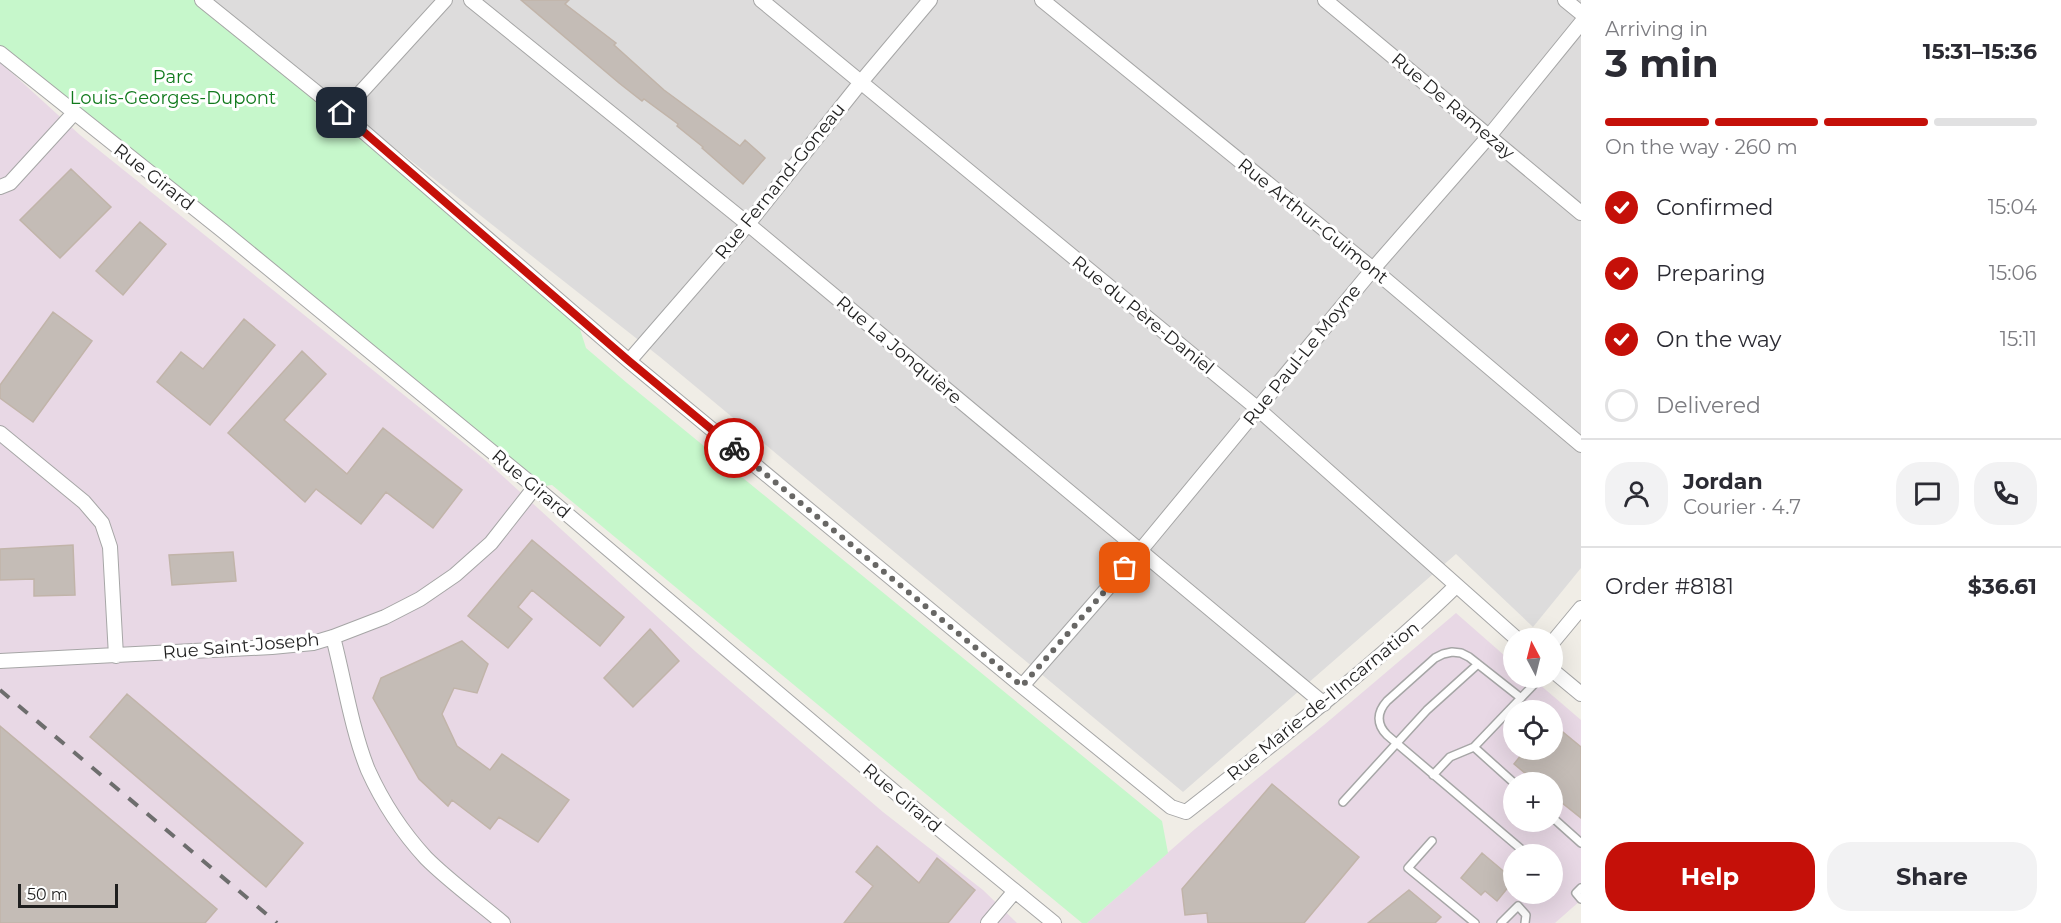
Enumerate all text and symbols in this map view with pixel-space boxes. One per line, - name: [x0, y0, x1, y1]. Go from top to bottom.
- text: Arriving in: [1605, 17, 1708, 41]
- text: 15:31–15:36: [1923, 38, 2037, 65]
- text: 3 min: [1605, 39, 1719, 87]
- street label: Rue De Ramezay: [1387, 48, 1519, 164]
- park label: Parc Louis-Georges-Dupont: [70, 66, 276, 109]
- pin: [316, 87, 367, 138]
- icon: home: [325, 96, 358, 129]
- street label: Rue Fernand-Goneau: [710, 98, 850, 264]
- text: On the way · 260 m: [1605, 135, 1798, 159]
- street label: Rue Girard: [109, 139, 199, 215]
- street label: Rue Arthur-Guimont: [1233, 153, 1393, 289]
- icon: check: [1605, 191, 1638, 224]
- text: Confirmed: [1656, 194, 1773, 221]
- text: 15:04: [1988, 195, 2037, 219]
- street label: Rue du Père-Daniel: [1068, 251, 1218, 379]
- icon: check: [1605, 257, 1638, 290]
- text: Preparing: [1656, 260, 1765, 287]
- text: 15:06: [1989, 261, 2037, 285]
- street label: Rue Paul-Le Moyne: [1238, 280, 1366, 430]
- street label: Rue La Jonquière: [832, 291, 966, 409]
- icon: check: [1605, 323, 1638, 356]
- text: On the way: [1656, 326, 1781, 353]
- text: 15:11: [2000, 327, 2037, 351]
- text: Delivered: [1656, 392, 1761, 419]
- courier: [704, 418, 764, 478]
- icon: bike: [718, 432, 751, 465]
- street label: Rue Girard: [487, 445, 575, 523]
- button: person: [1605, 462, 1668, 525]
- button: chat: [1896, 462, 1959, 525]
- button: phone: [1974, 462, 2037, 525]
- text: Jordan: [1683, 468, 1763, 495]
- text: Courier · 4.7: [1683, 495, 1801, 519]
- pin: [1099, 542, 1150, 593]
- icon: bag: [1108, 551, 1141, 584]
- text: Order #8181: [1605, 573, 1734, 600]
- text: $36.61: [1968, 573, 2037, 600]
- street label: Rue Marie-de-l'Incarnation: [1222, 617, 1424, 785]
- street label: Rue Saint-Joseph: [162, 628, 320, 664]
- north arrow: [1503, 628, 1563, 688]
- map controls: [1503, 628, 1563, 904]
- button: locate: [1503, 700, 1563, 760]
- street label: Rue Girard: [858, 759, 946, 837]
- button: +: [1503, 772, 1563, 832]
- button: Help: [1605, 842, 1815, 911]
- button: Share: [1827, 842, 2037, 911]
- button: −: [1503, 844, 1563, 904]
- scale bar: [18, 881, 118, 908]
- text: 50 m: [27, 885, 68, 904]

